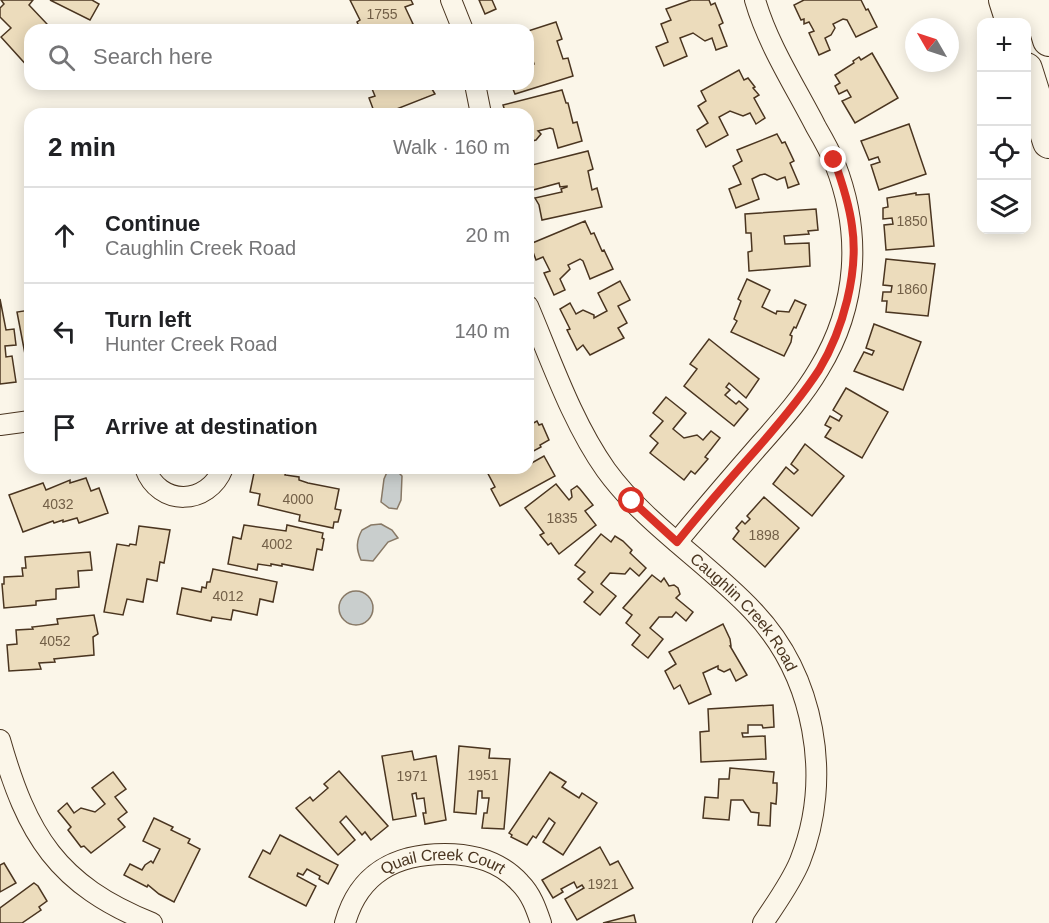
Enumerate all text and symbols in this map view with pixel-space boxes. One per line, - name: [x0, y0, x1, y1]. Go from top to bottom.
- house number: 1755: [366, 6, 398, 22]
- north arrow: [905, 18, 959, 72]
- map controls: [977, 18, 1031, 234]
- button: +: [977, 18, 1031, 72]
- search box: [24, 24, 534, 90]
- icon: search: [45, 41, 78, 74]
- text: Search here: [93, 44, 213, 69]
- button: −: [977, 72, 1031, 126]
- button: locate: [977, 126, 1031, 180]
- text: 2 min: [48, 132, 116, 162]
- text: Walk · 160 m: [393, 136, 510, 158]
- route end: [820, 146, 846, 172]
- button: layers: [977, 180, 1031, 234]
- text: Continue: [105, 211, 200, 236]
- house number: 1850: [896, 213, 928, 229]
- icon: ahead: [48, 219, 81, 252]
- text: 20 m: [466, 224, 510, 246]
- text: Caughlin Creek Road: [105, 237, 296, 259]
- house number: 1860: [896, 281, 928, 297]
- text: Turn left: [105, 307, 191, 332]
- icon: left: [48, 315, 81, 348]
- text: 140 m: [454, 320, 510, 342]
- text: Hunter Creek Road: [105, 333, 277, 355]
- icon: arrive: [48, 411, 81, 444]
- text: Arrive at destination: [105, 414, 318, 439]
- route start: [618, 487, 644, 513]
- house number: 4000: [282, 491, 314, 507]
- house number: 4032: [42, 496, 74, 512]
- house number: 1835: [546, 510, 578, 526]
- house number: 1898: [748, 527, 780, 543]
- house number: 4002: [261, 536, 293, 552]
- street label: Caughlin Creek Road: [687, 550, 800, 674]
- house number: 4012: [212, 588, 244, 604]
- house number: 4052: [39, 633, 71, 649]
- house number: 1951: [467, 767, 499, 783]
- house number: 1971: [396, 768, 428, 784]
- text: Quail Creek Court: [378, 846, 509, 878]
- street label: Quail Creek Court: [379, 864, 507, 884]
- house number: 1921: [587, 876, 619, 892]

